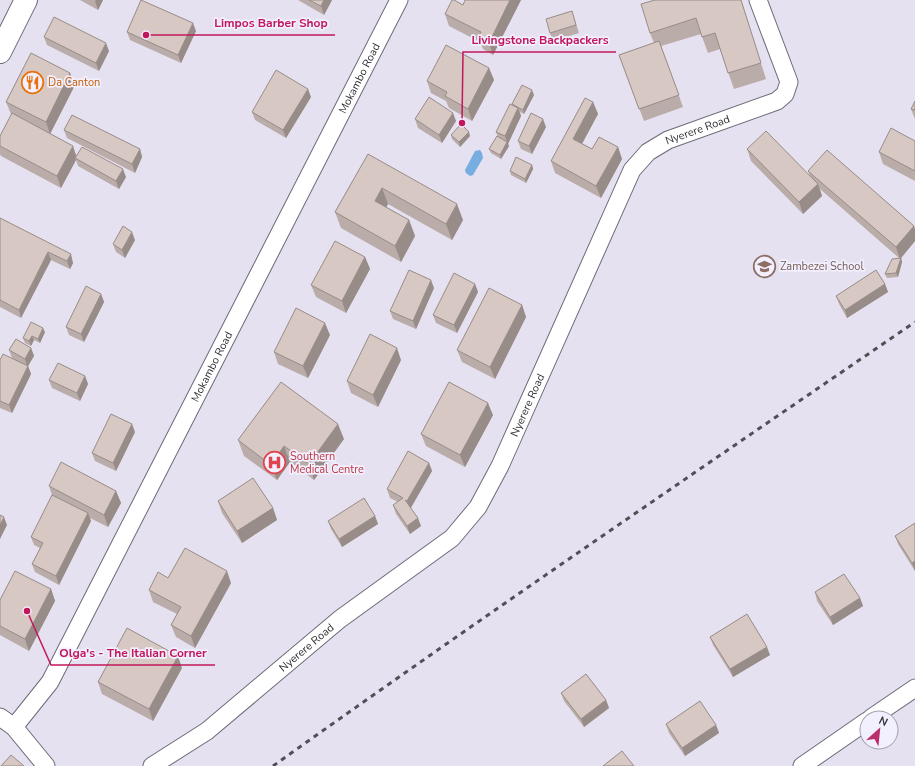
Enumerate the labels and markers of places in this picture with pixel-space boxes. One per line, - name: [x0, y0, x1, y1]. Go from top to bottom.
- callout: Limpos Barber Shop: [206, 11, 335, 35]
- callout: Livingstone Backpackers: [463, 28, 616, 52]
- restaurant icon: Da Canton: [20, 69, 46, 95]
- place label: Da Canton: [48, 75, 100, 90]
- school or university icon: Zambezei School: [751, 253, 777, 279]
- place label: Zambezei School: [780, 259, 864, 274]
- hospital icon: Southern Medical Centre: [262, 449, 288, 475]
- place label: Southern Medical Centre: [290, 449, 364, 477]
- callout: Olga's - The Italian Corner: [51, 641, 215, 665]

